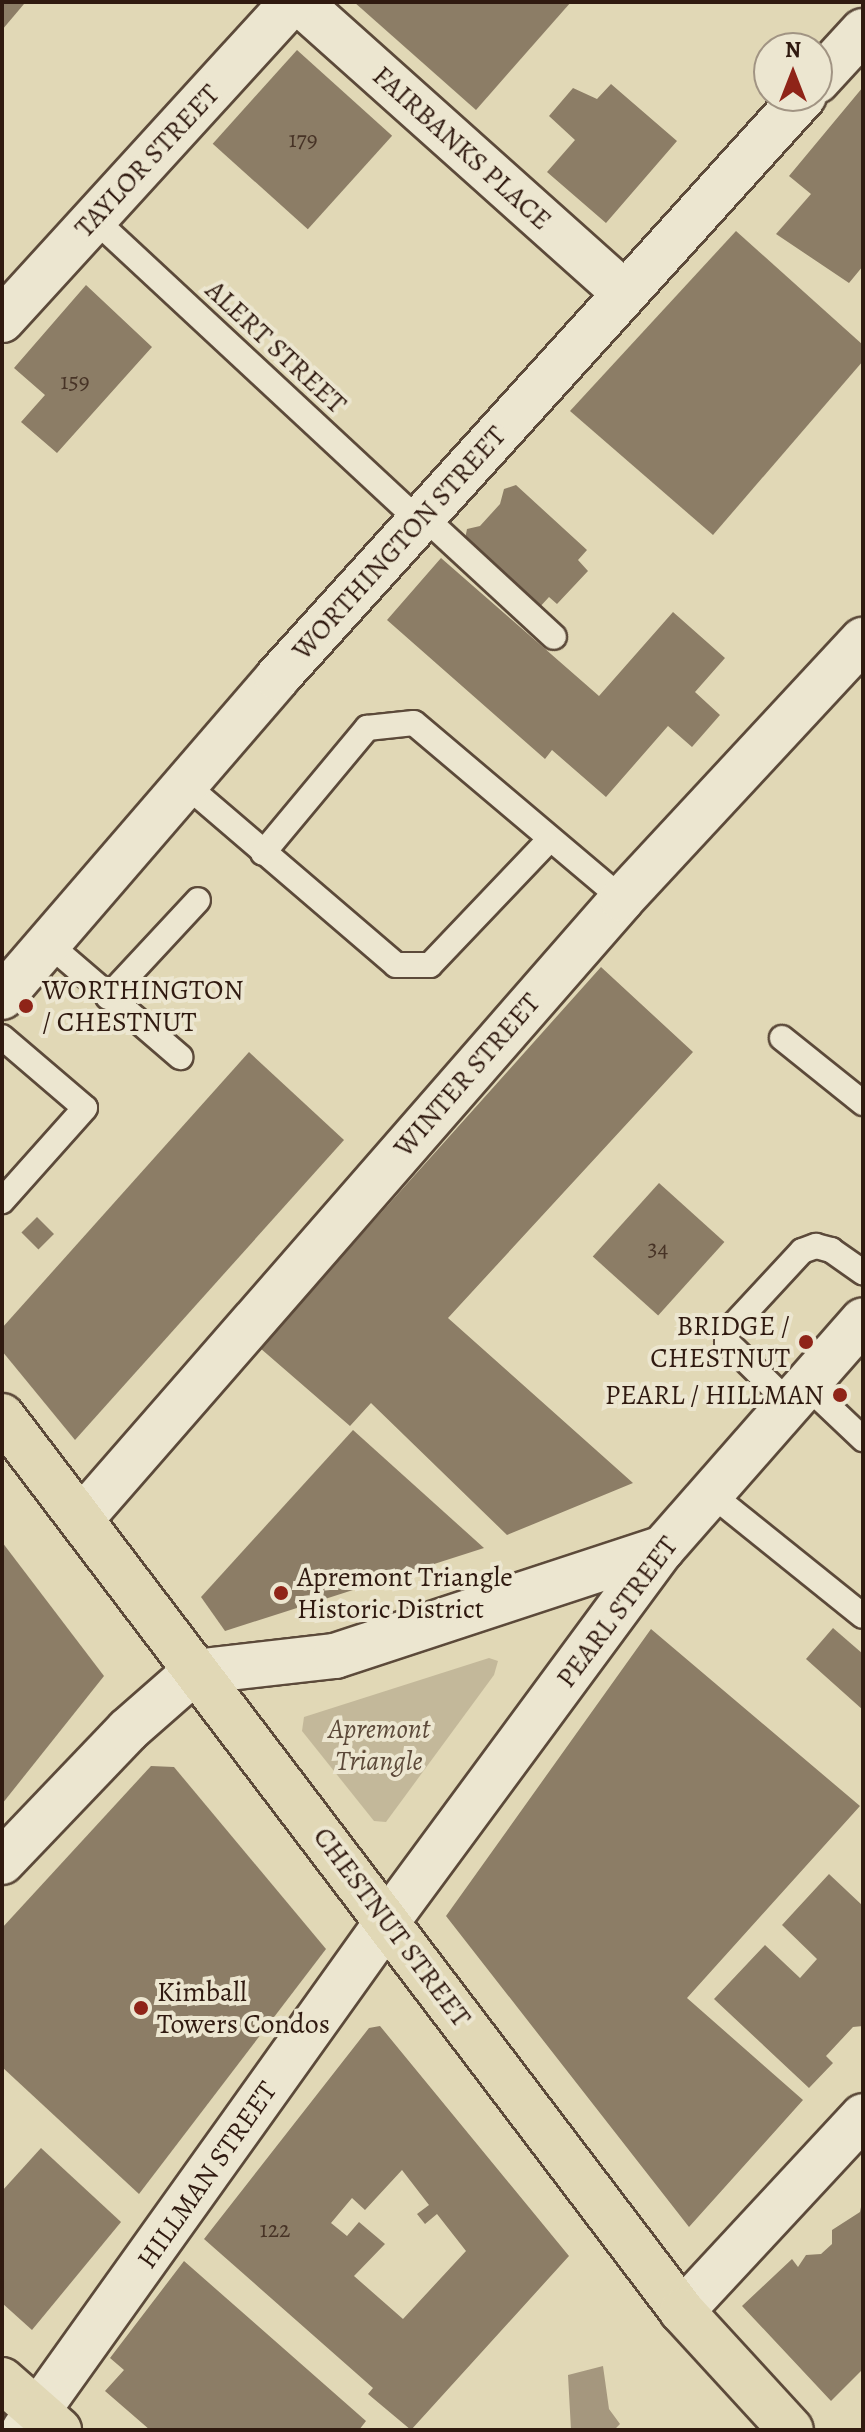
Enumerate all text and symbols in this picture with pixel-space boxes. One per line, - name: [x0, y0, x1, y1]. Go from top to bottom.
- north arrow: [753, 32, 833, 112]
- text: N: [785, 35, 801, 65]
- street label: FAIRBANKS PLACE: [366, 59, 558, 237]
- street label: TAYLOR STREET: [68, 78, 226, 244]
- house number: 179: [288, 126, 318, 154]
- street label: ALERT STREET: [199, 273, 353, 421]
- house number: 159: [60, 368, 90, 396]
- street label: WORTHINGTON STREET: [285, 419, 513, 667]
- place label: WORTHINGTON / CHESTNUT: [42, 973, 244, 1039]
- street label: WINTER STREET: [387, 986, 547, 1164]
- marker: WORTHINGTON / CHESTNUT: [17, 997, 35, 1015]
- house number: 34: [648, 1235, 668, 1263]
- place label: BRIDGE / CHESTNUT: [650, 1309, 790, 1375]
- marker: BRIDGE / CHESTNUT: [797, 1333, 815, 1351]
- place label: PEARL / HILLMAN: [605, 1378, 824, 1412]
- marker: PEARL / HILLMAN: [831, 1386, 849, 1404]
- street label: PEARL STREET: [549, 1530, 685, 1694]
- place label: Apremont Triangle Historic District: [297, 1560, 513, 1626]
- marker: Apremont Triangle Historic District: [272, 1584, 290, 1602]
- park label: Apremont Triangle: [328, 1712, 430, 1778]
- street label: CHESTNUT STREET: [306, 1821, 478, 2033]
- place label: Kimball Towers Condos: [157, 1975, 330, 2041]
- marker: Kimball Towers Condos: [132, 1999, 150, 2017]
- street label: HILLMAN STREET: [130, 2075, 284, 2275]
- house number: 122: [259, 2216, 291, 2244]

